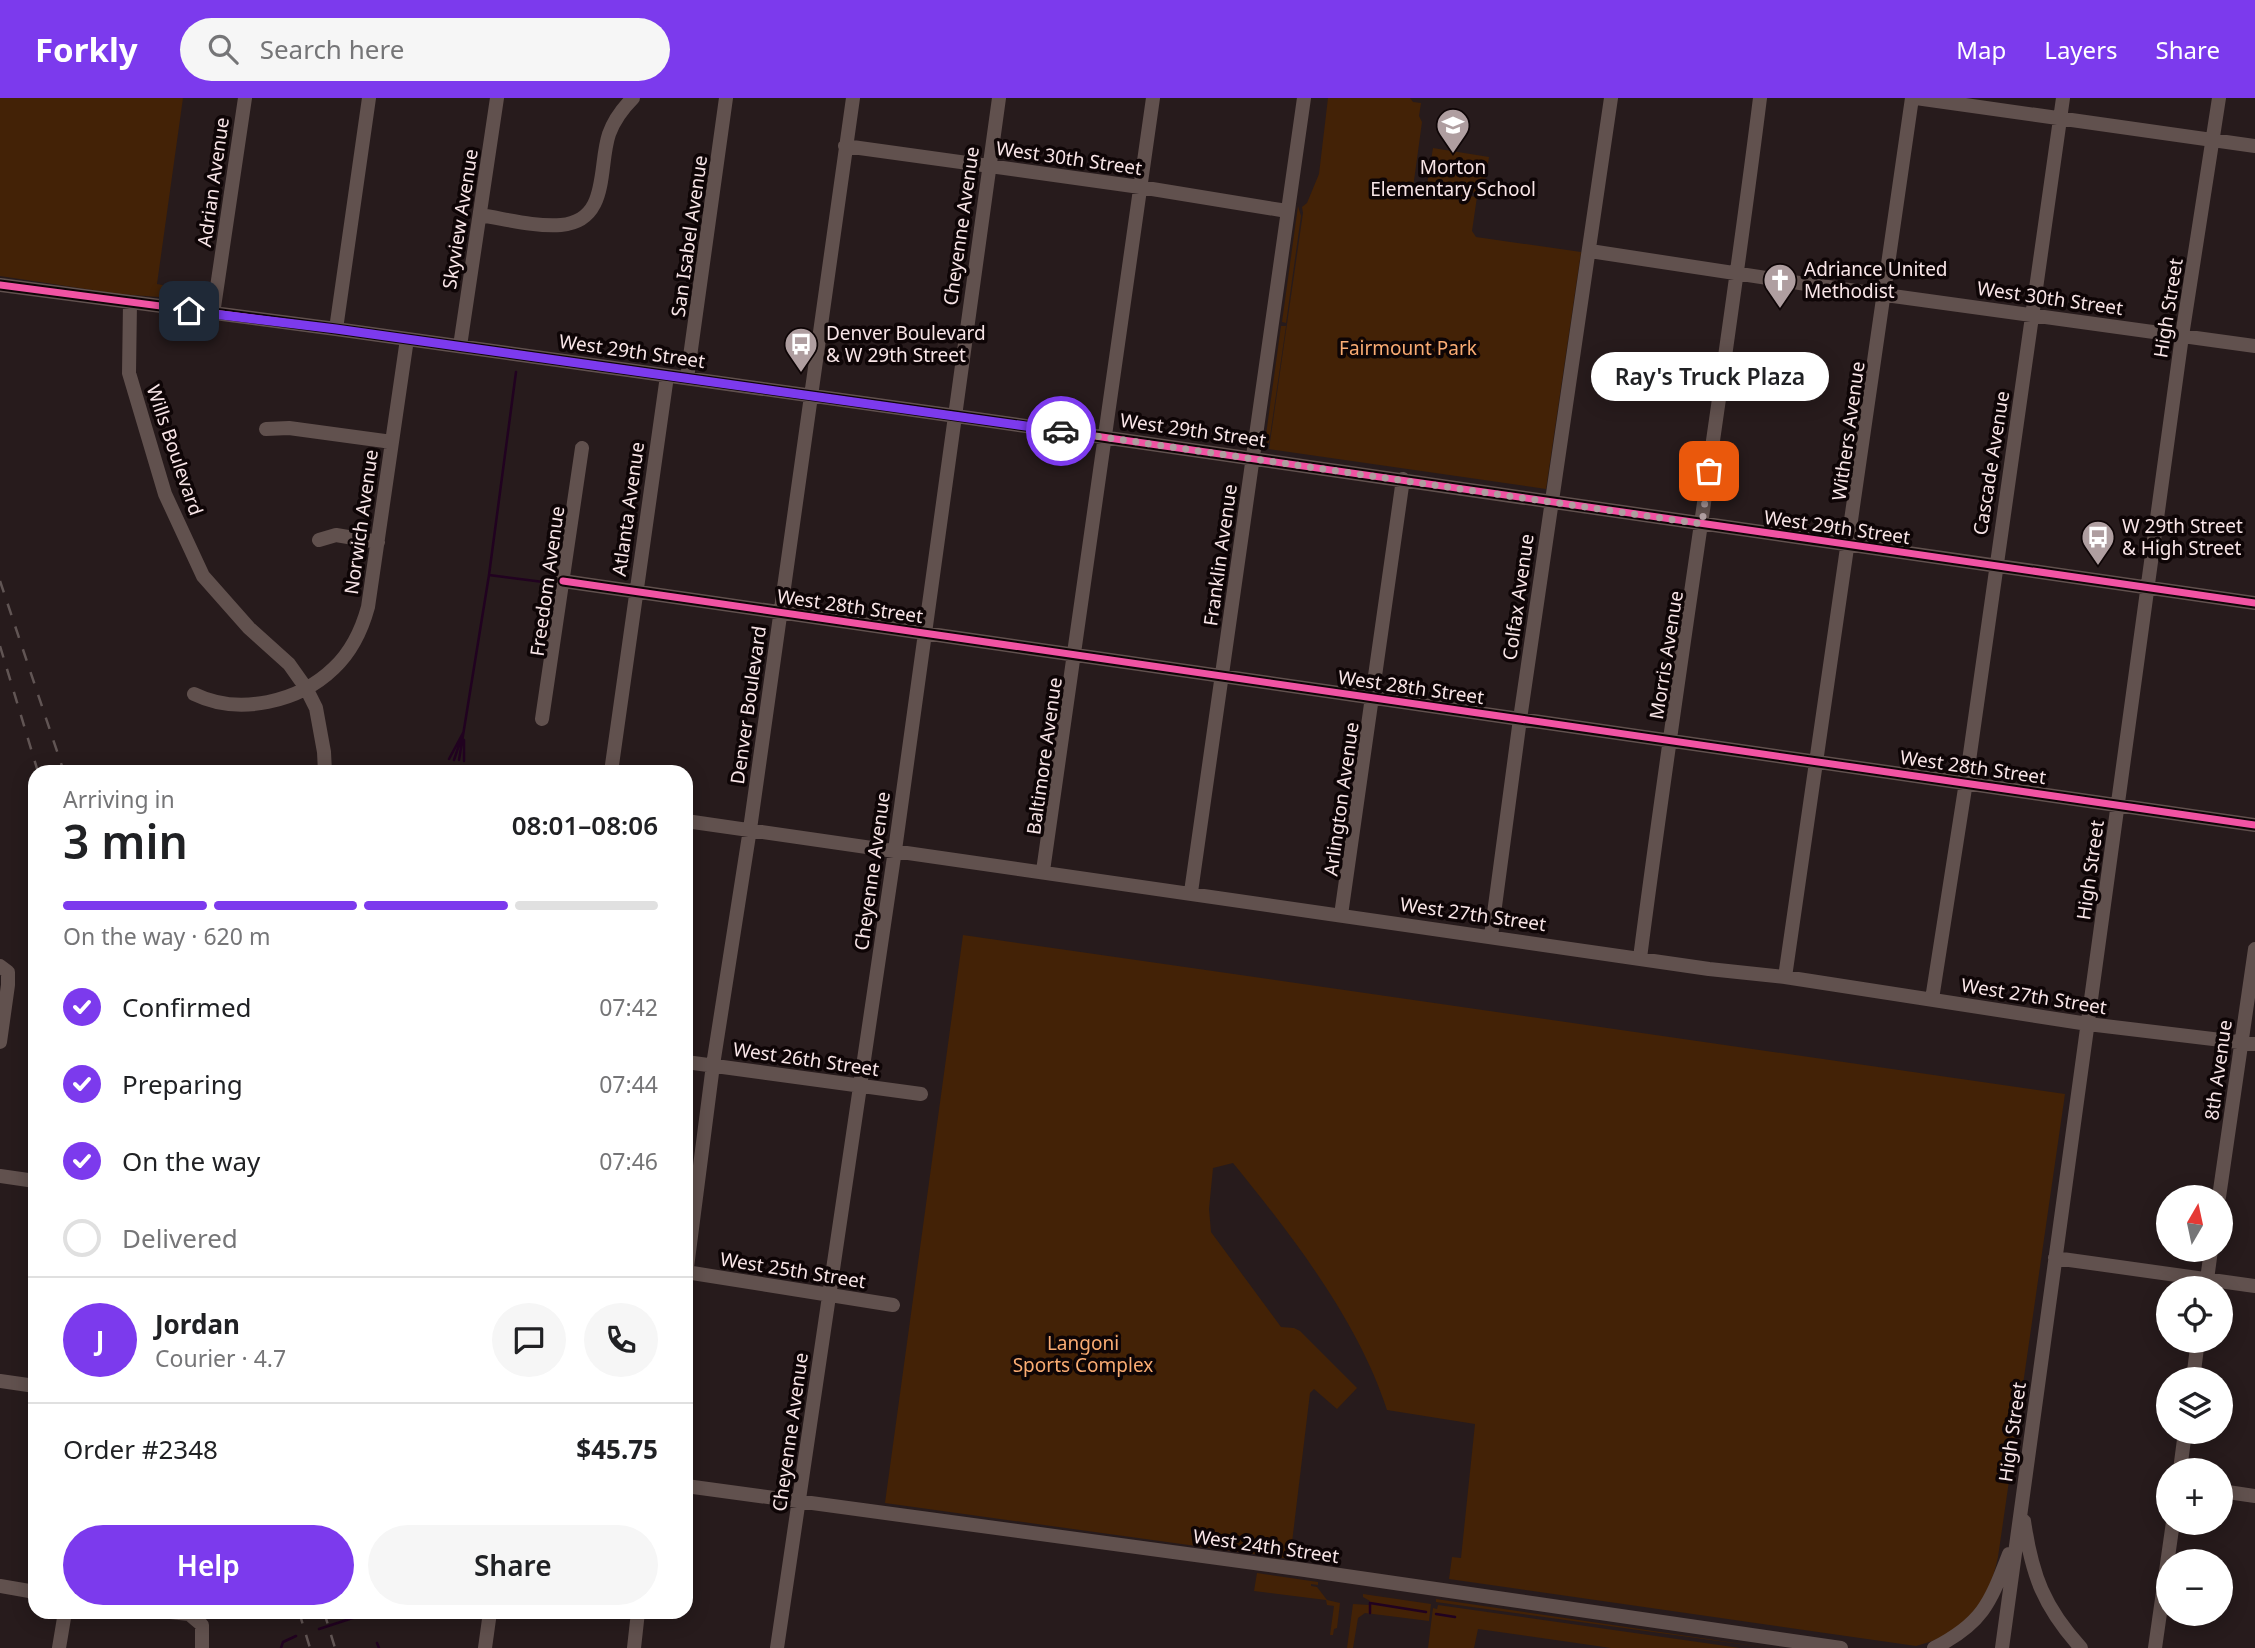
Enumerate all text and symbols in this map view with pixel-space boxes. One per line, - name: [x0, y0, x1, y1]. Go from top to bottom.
- search box: [180, 18, 670, 81]
- text: Forkly: [35, 27, 138, 72]
- icon: search: [204, 30, 242, 68]
- text: Search here: [260, 31, 404, 67]
- text: Map: [1956, 33, 2006, 66]
- text: Layers: [2044, 33, 2118, 66]
- text: Share: [2156, 33, 2220, 66]
- school or university icon: Morton Elementary School: [1434, 106, 1472, 155]
- street label: Adrian Avenue: [191, 116, 235, 248]
- street label: West 30th Street: [994, 135, 1144, 181]
- street label: Cheyenne Avenue: [937, 145, 985, 307]
- street label: Skyview Avenue: [436, 147, 484, 291]
- street label: San Isabel Avenue: [665, 154, 713, 318]
- place label: Morton Elementary School: [1370, 154, 1536, 202]
- place label: Adriance United Methodist: [1804, 256, 1948, 304]
- street label: High Street: [2147, 256, 2189, 360]
- church icon: Adriance United Methodist: [1761, 261, 1799, 310]
- street label: West 30th Street: [1975, 275, 2125, 321]
- pin: [159, 281, 219, 341]
- icon: home: [170, 292, 208, 330]
- place label: Denver Boulevard & W 29th Street: [826, 320, 986, 368]
- bus stop icon: Denver Boulevard & W 29th Street: [782, 325, 820, 374]
- street label: West 29th Street: [557, 328, 707, 374]
- park label: Fairmount Park: [1339, 335, 1477, 361]
- callout: Ray's Truck Plaza: [1590, 352, 1828, 401]
- text: Ray's Truck Plaza: [1615, 360, 1805, 392]
- street label: Withers Avenue: [1825, 360, 1871, 502]
- street label: Wills Boulevard: [140, 381, 210, 519]
- street label: Cascade Avenue: [1967, 389, 2015, 537]
- courier: [1026, 396, 1096, 466]
- street label: West 29th Street: [1118, 407, 1268, 453]
- icon: car: [1042, 412, 1080, 450]
- street label: Atlanta Avenue: [606, 440, 650, 578]
- pin: [1679, 441, 1739, 501]
- street label: Norwich Avenue: [338, 448, 384, 596]
- icon: bag: [1690, 452, 1728, 490]
- street label: Franklin Avenue: [1197, 482, 1243, 628]
- street label: Freedom Avenue: [524, 504, 570, 658]
- street label: West 29th Street: [1762, 504, 1912, 550]
- place label: W 29th Street & High Street: [2122, 513, 2243, 561]
- bus stop icon: W 29th Street & High Street: [2079, 518, 2117, 567]
- street label: Colfax Avenue: [1496, 532, 1540, 662]
- street label: West 28th Street: [775, 583, 925, 629]
- street label: Morris Avenue: [1643, 589, 1689, 721]
- street label: Denver Boulevard: [724, 624, 772, 786]
- street label: West 28th Street: [1336, 664, 1486, 710]
- street label: Baltimore Avenue: [1020, 676, 1068, 836]
- street label: Arlington Avenue: [1317, 720, 1365, 878]
- street label: West 28th Street: [1898, 744, 2048, 790]
- text: Arriving in: [63, 783, 175, 815]
- street label: Cheyenne Avenue: [848, 790, 896, 952]
- text: 08:01–08:06: [512, 807, 658, 843]
- text: 3 min: [63, 810, 188, 872]
- street label: High Street: [2070, 818, 2110, 922]
- street label: West 27th Street: [1398, 891, 1548, 937]
- text: On the way · 620 m: [63, 920, 270, 952]
- street label: West 27th Street: [1959, 972, 2109, 1020]
- icon: check: [63, 988, 101, 1026]
- text: Confirmed: [122, 989, 252, 1025]
- text: 07:42: [599, 991, 658, 1023]
- street label: 8th Avenue: [2198, 1018, 2238, 1122]
- street label: West 26th Street: [731, 1036, 881, 1082]
- icon: check: [63, 1065, 101, 1103]
- text: Preparing: [122, 1066, 243, 1102]
- text: 07:44: [599, 1068, 658, 1100]
- icon: check: [63, 1142, 101, 1180]
- text: On the way: [122, 1143, 260, 1179]
- text: 07:46: [599, 1145, 658, 1177]
- north arrow: [2156, 1185, 2233, 1262]
- map controls: [2156, 1185, 2233, 1626]
- text: Delivered: [122, 1220, 238, 1256]
- street label: West 25th Street: [718, 1246, 868, 1294]
- button: locate: [2156, 1276, 2233, 1353]
- button: chat: [492, 1303, 566, 1377]
- button: phone: [584, 1303, 658, 1377]
- text: Jordan: [155, 1306, 240, 1342]
- text: J: [96, 1322, 104, 1358]
- park label: Langoni Sports Complex: [1013, 1330, 1153, 1378]
- text: Courier · 4.7: [155, 1342, 286, 1374]
- street label: Cheyenne Avenue: [766, 1351, 814, 1513]
- button: layers: [2156, 1367, 2233, 1444]
- street label: High Street: [1992, 1380, 2032, 1484]
- text: Order #2348: [63, 1431, 218, 1467]
- text: $45.75: [576, 1431, 658, 1467]
- button: +: [2156, 1458, 2233, 1535]
- street label: West 24th Street: [1191, 1523, 1341, 1569]
- button: Help: [63, 1525, 354, 1605]
- button: Share: [368, 1525, 658, 1605]
- button: −: [2156, 1549, 2233, 1626]

